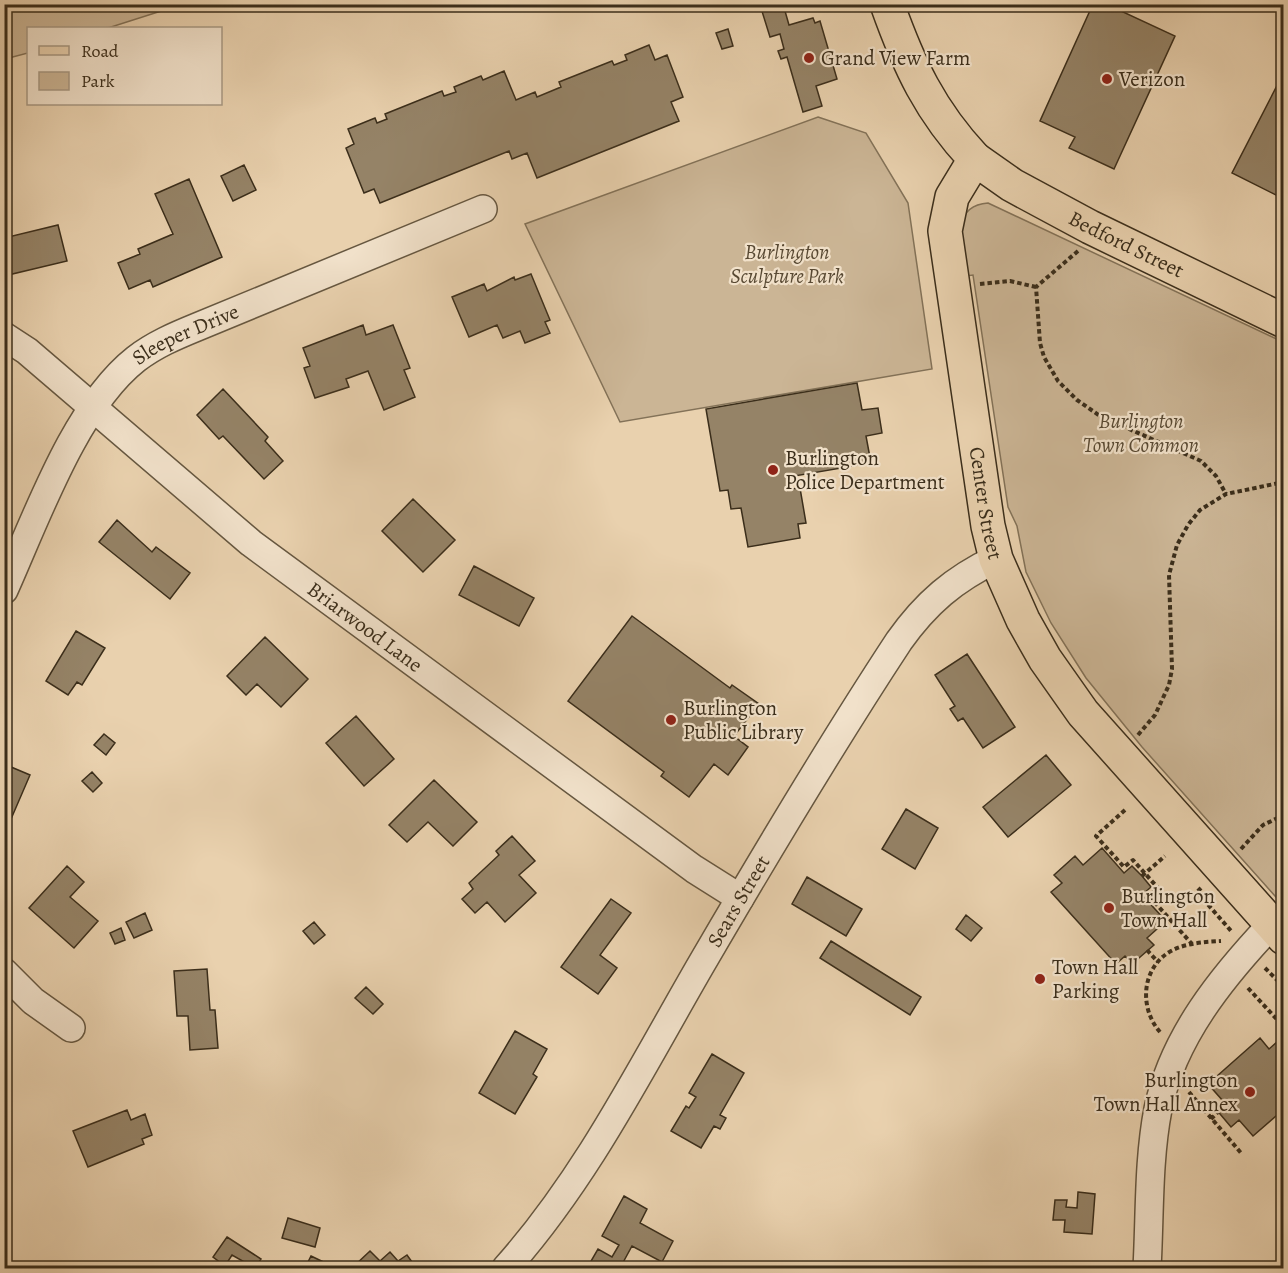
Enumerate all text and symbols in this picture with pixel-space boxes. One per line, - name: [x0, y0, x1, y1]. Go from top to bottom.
- legend: [27, 27, 222, 105]
- text: Road: [81, 39, 119, 63]
- place label: Grand View Farm: [821, 44, 971, 72]
- marker: Grand View Farm: [802, 51, 816, 65]
- place label: Verizon: [1118, 65, 1185, 93]
- text: Park: [81, 69, 115, 93]
- marker: Verizon: [1100, 72, 1114, 86]
- street label: Bedford Street: [1064, 204, 1189, 284]
- park label: Burlington Sculpture Park: [730, 238, 844, 290]
- street label: Sleeper Drive: [126, 297, 243, 371]
- park label: Burlington Town Common: [1083, 407, 1199, 459]
- place label: Burlington Police Department: [785, 444, 945, 496]
- street label: Center Street: [963, 445, 1010, 562]
- marker: Burlington Police Department: [766, 463, 780, 477]
- street label: Briarwood Lane: [302, 575, 428, 679]
- place label: Burlington Public Library: [683, 694, 804, 746]
- marker: Burlington Public Library: [664, 713, 678, 727]
- street label: Sears Street: [700, 850, 776, 952]
- place label: Burlington Town Hall: [1121, 882, 1215, 934]
- marker: Burlington Town Hall: [1102, 901, 1116, 915]
- place label: Town Hall Parking: [1052, 953, 1138, 1005]
- marker: Town Hall Parking: [1033, 972, 1047, 986]
- place label: Burlington Town Hall Annex: [1094, 1066, 1238, 1118]
- marker: Burlington Town Hall Annex: [1243, 1085, 1257, 1099]

